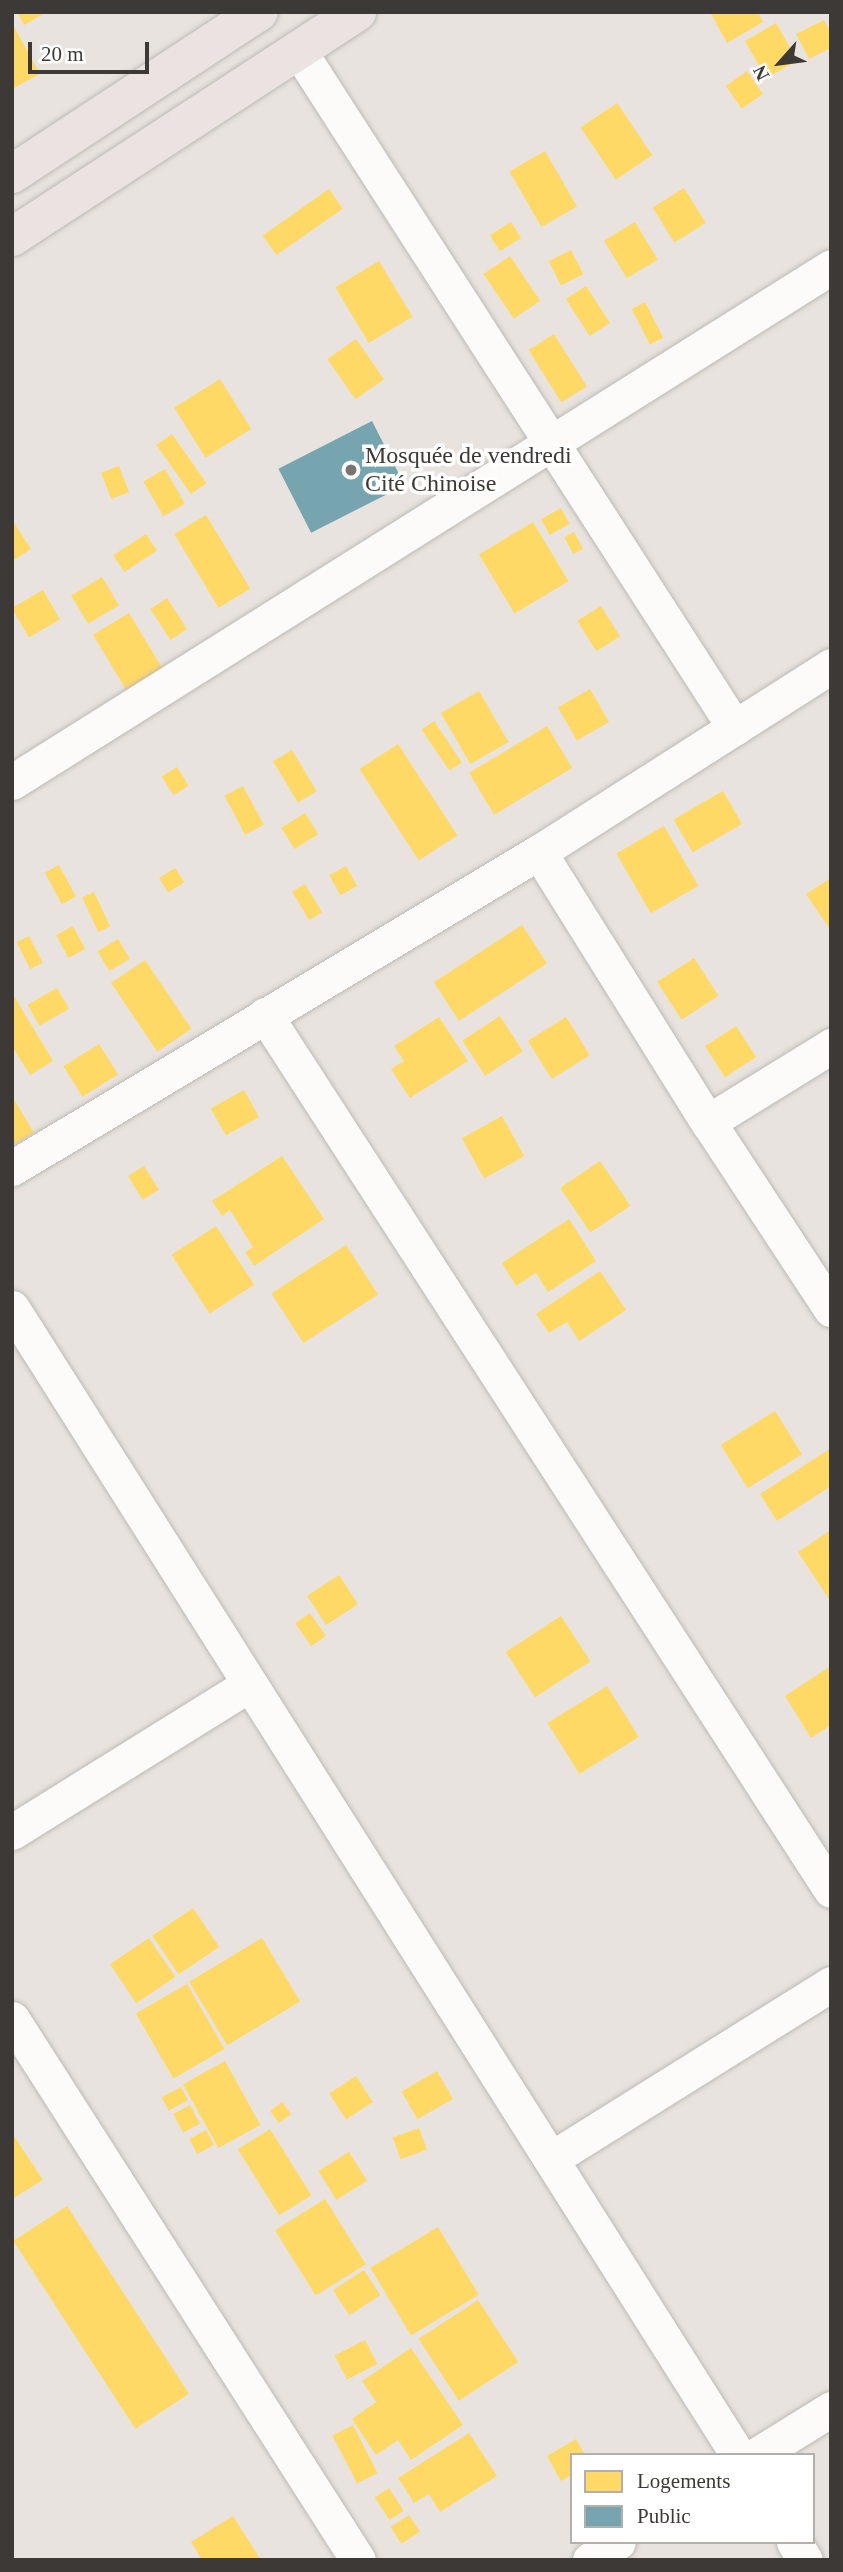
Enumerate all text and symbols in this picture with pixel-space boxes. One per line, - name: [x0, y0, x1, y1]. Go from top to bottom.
- scale bar: [32, 28, 152, 72]
- north arrow: [745, 28, 815, 98]
- text: 20 m: [41, 42, 84, 66]
- text: N: [749, 62, 774, 84]
- place label: Mosquée de vendredi Cité Chinoise: [365, 442, 572, 498]
- marker: Mosquée de vendredi Cité Chinoise: [343, 462, 359, 478]
- legend: [570, 2453, 815, 2544]
- text: Logements: [637, 2469, 730, 2493]
- text: Public: [637, 2504, 691, 2528]

